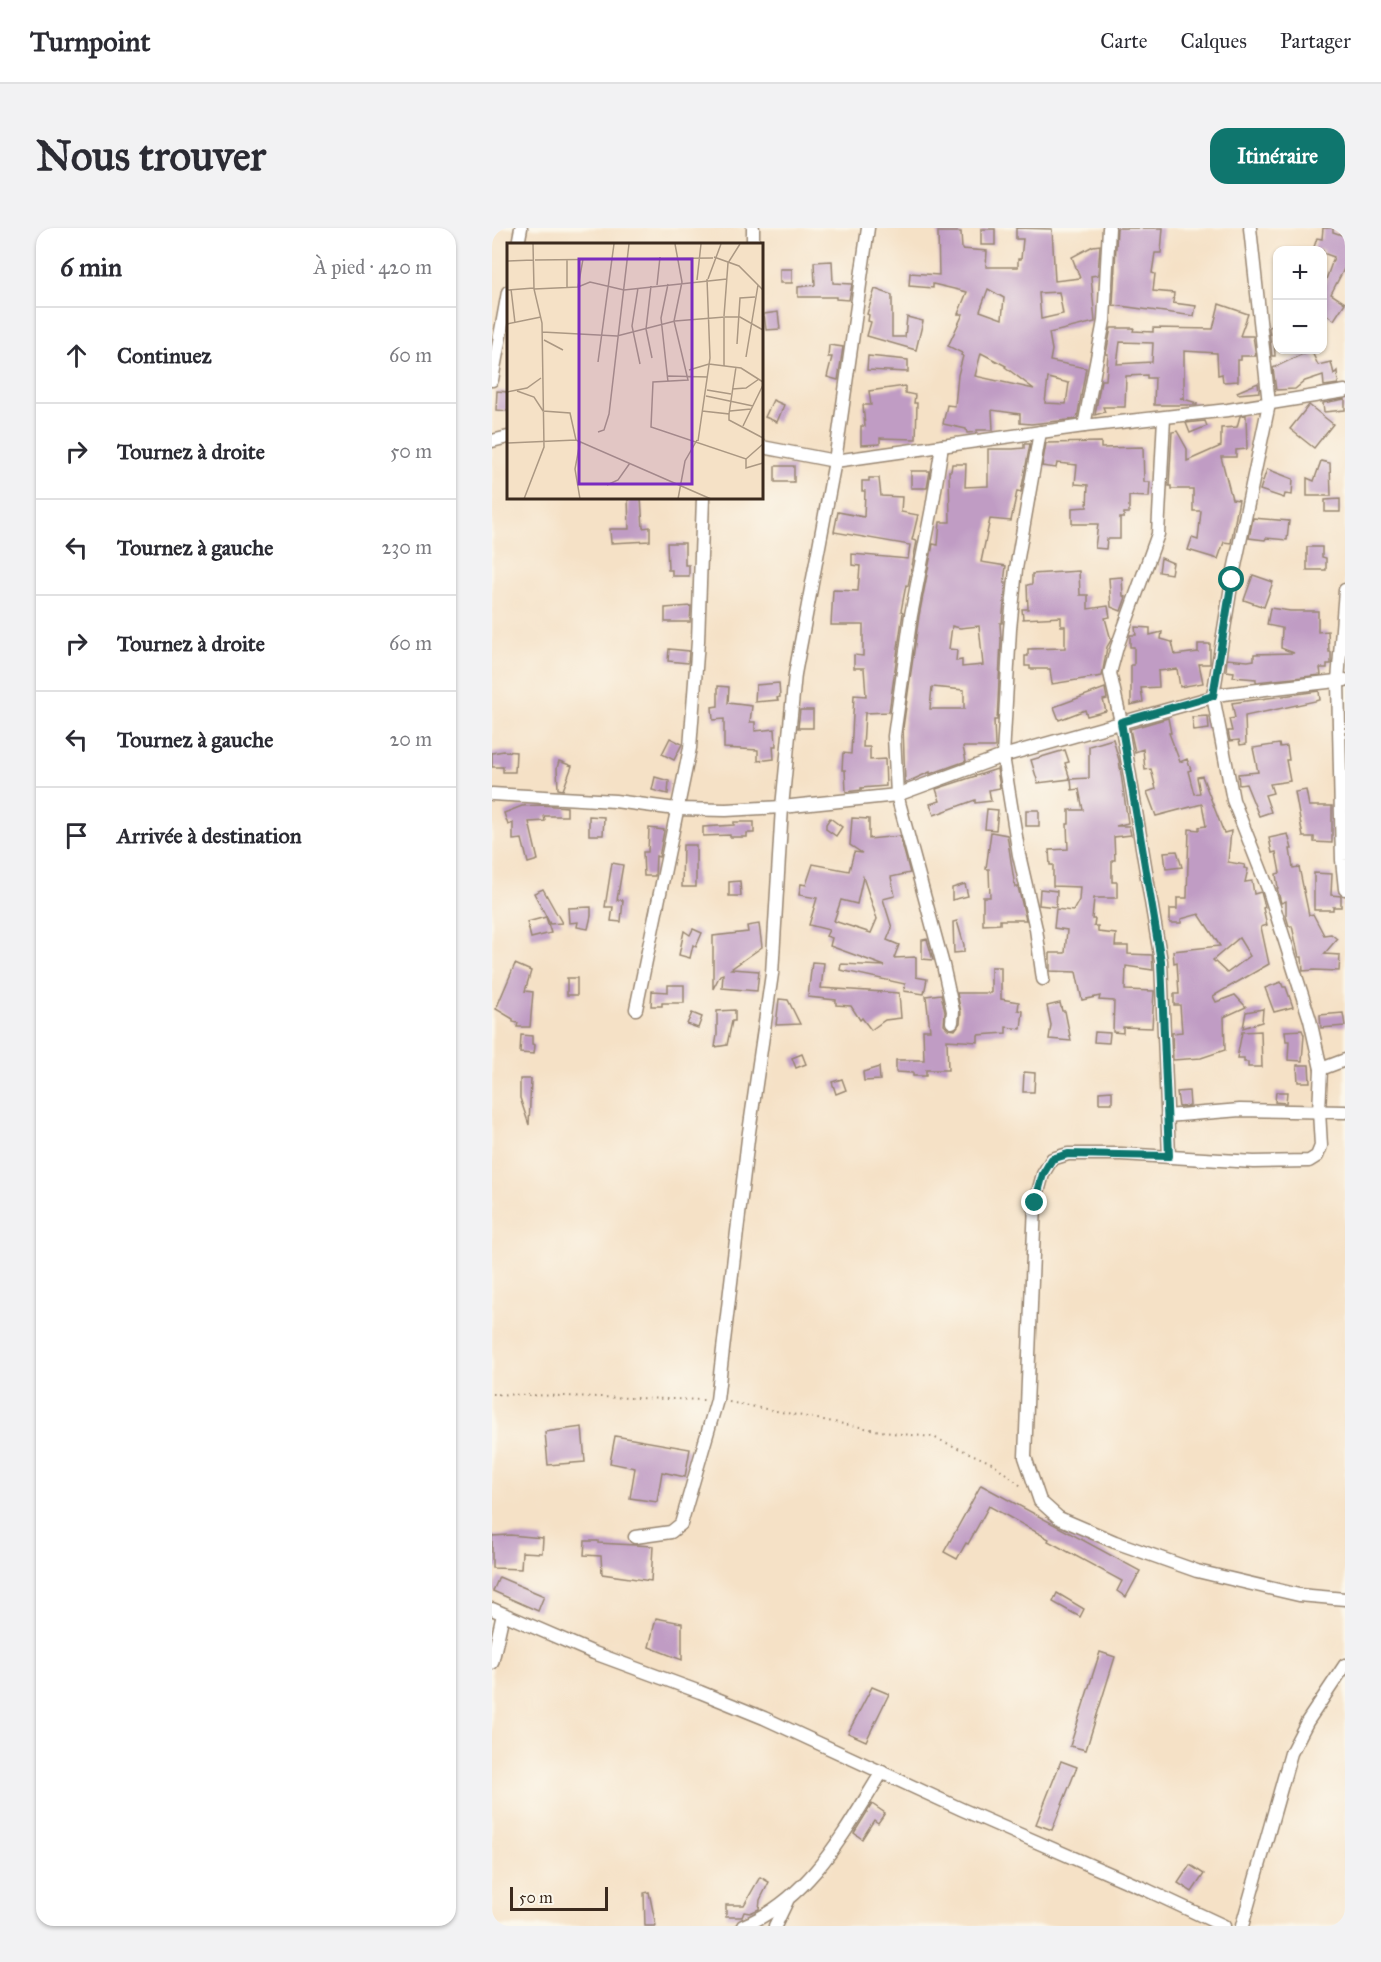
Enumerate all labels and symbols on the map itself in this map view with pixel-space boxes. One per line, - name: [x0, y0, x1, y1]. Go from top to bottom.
- inset map: [507, 243, 764, 500]
- route start: [1218, 566, 1244, 592]
- route end: [1021, 1189, 1047, 1215]
- scale bar: [510, 1884, 608, 1912]

